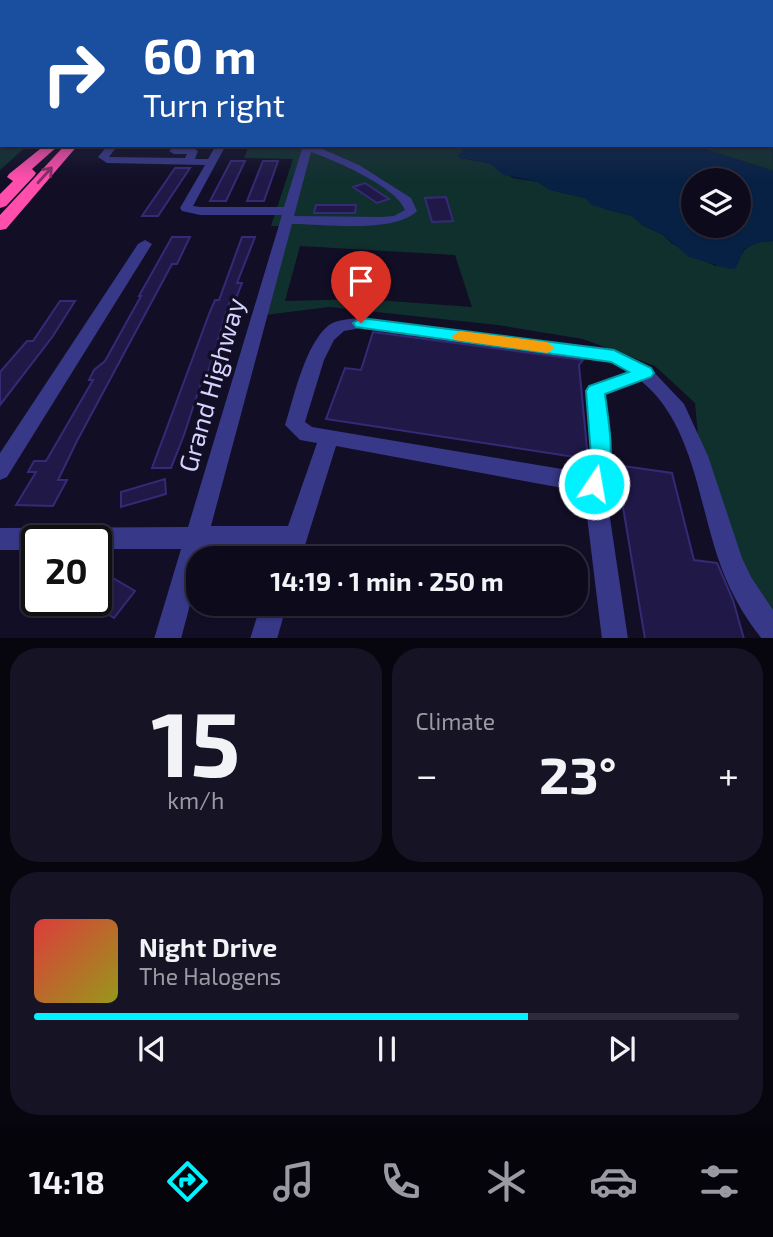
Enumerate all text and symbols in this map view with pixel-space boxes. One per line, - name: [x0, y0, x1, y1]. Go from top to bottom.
- text: 60 m: [143, 25, 257, 84]
- icon: right: [28, 28, 119, 119]
- text: Turn right: [143, 85, 285, 123]
- one-way arrow: [37, 166, 53, 184]
- map controls: [681, 168, 751, 238]
- button: layers: [681, 168, 751, 238]
- pin: [331, 251, 391, 323]
- icon: arrive: [342, 262, 380, 300]
- street label: Grand Highway: [171, 294, 250, 475]
- position arrow: [557, 447, 631, 521]
- speed limit sign: 20: [21, 525, 112, 616]
- text: 14:19 · 1 min · 250 m: [270, 565, 504, 596]
- text: 15: [151, 686, 241, 795]
- text: Climate: [416, 707, 495, 735]
- text: 23°: [539, 742, 617, 804]
- text: −: [416, 751, 438, 797]
- text: +: [718, 751, 739, 797]
- text: km/h: [167, 786, 224, 814]
- text: Night Drive: [139, 931, 277, 962]
- text: The Halogens: [139, 962, 281, 990]
- icon: previous: [133, 1030, 171, 1068]
- icon: pause: [368, 1030, 406, 1068]
- icon: next: [603, 1030, 641, 1068]
- icon: directions: [163, 1157, 212, 1206]
- icon: music: [269, 1157, 318, 1206]
- icon: phone: [376, 1157, 425, 1206]
- icon: climate: [482, 1157, 531, 1206]
- icon: car: [589, 1157, 638, 1206]
- icon: filters: [695, 1157, 744, 1206]
- text: 14:18: [29, 1162, 105, 1200]

